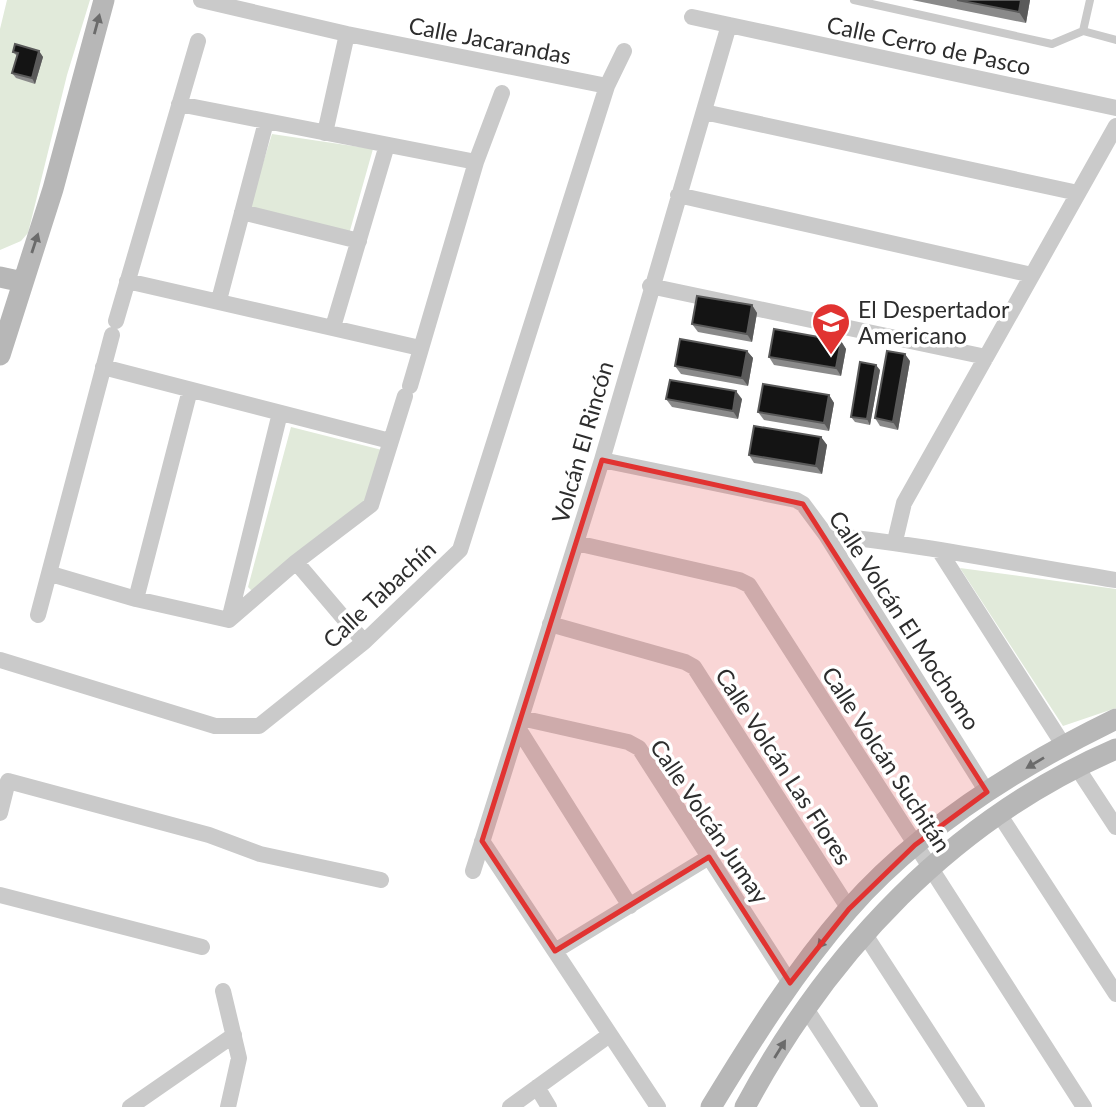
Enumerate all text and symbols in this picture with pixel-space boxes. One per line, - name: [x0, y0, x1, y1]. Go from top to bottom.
- street label: Calle Cerro de Pasco: [824, 10, 1034, 80]
- street label: Calle Jacarandas: [406, 11, 574, 69]
- one-way arrow: [92, 13, 103, 35]
- one-way arrow: [31, 232, 41, 253]
- place label: El Despertador Americano: [858, 295, 1010, 349]
- school or university icon: El Despertador Americano: [810, 301, 852, 356]
- street label: Volcán El Rincón: [545, 358, 619, 526]
- street label: Calle Volcán El Mochomo: [824, 505, 986, 735]
- street label: Calle Tabachín: [317, 535, 441, 653]
- street label: Calle Volcán Suchitán: [817, 661, 957, 857]
- street label: Calle Volcán Las Flores: [710, 662, 858, 870]
- street label: Calle Volcán Jumay: [645, 734, 775, 908]
- one-way arrow: [1025, 757, 1044, 770]
- one-way arrow: [817, 930, 832, 948]
- one-way arrow: [773, 1039, 786, 1058]

